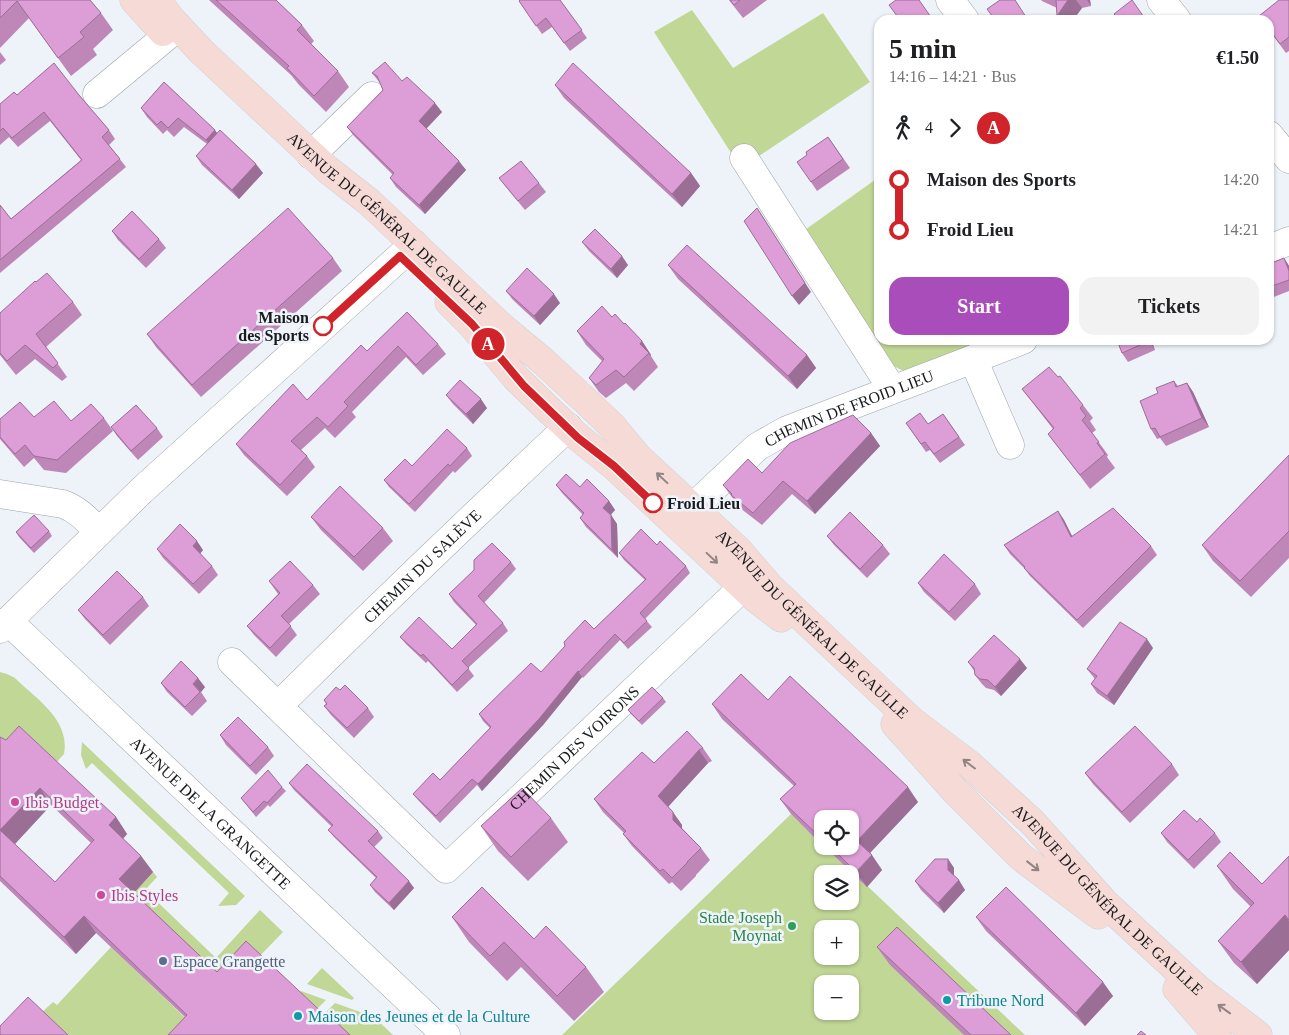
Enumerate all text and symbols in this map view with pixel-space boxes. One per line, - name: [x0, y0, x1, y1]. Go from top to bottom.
- text: 5 min: [889, 33, 957, 64]
- text: €1.50: [1216, 47, 1259, 68]
- text: 14:16 – 14:21 · Bus: [889, 68, 1016, 85]
- icon: walk: [889, 114, 917, 142]
- icon: forward: [941, 114, 969, 142]
- text: A: [987, 118, 1000, 138]
- text: 4: [925, 119, 933, 136]
- street label: AVENUE DU GÉNÉRAL DE GAULLE: [284, 128, 490, 317]
- text: Maison des Sports: [927, 169, 1076, 190]
- text: 14:20: [1223, 171, 1259, 188]
- text: Froid Lieu: [927, 219, 1014, 240]
- text: 14:21: [1223, 221, 1259, 238]
- button: Start: [889, 277, 1069, 335]
- button: Tickets: [1079, 277, 1259, 335]
- place label: Maison des Sports: [238, 309, 309, 345]
- marker: Maison des Sports: [313, 316, 333, 336]
- line badge: A: [472, 328, 504, 360]
- text: A: [482, 334, 495, 354]
- street label: CHEMIN DE FROID LIEU: [761, 366, 936, 450]
- one-way arrow: [655, 472, 668, 484]
- marker: Froid Lieu: [643, 493, 663, 513]
- place label: Froid Lieu: [667, 495, 740, 512]
- street label: CHEMIN DU SALÈVE: [360, 506, 484, 626]
- street label: AVENUE DU GÉNÉRAL DE GAULLE: [713, 526, 912, 722]
- one-way arrow: [706, 552, 718, 564]
- street label: CHEMIN DES VOIRONS: [506, 682, 642, 813]
- street label: AVENUE DE LA GRANGETTE: [127, 733, 294, 892]
- one-way arrow: [963, 759, 976, 770]
- place label: Ibis Budget: [25, 794, 100, 812]
- marker: Ibis Budget: [9, 796, 21, 808]
- street label: AVENUE DU GÉNÉRAL DE GAULLE: [1010, 801, 1207, 998]
- map controls: [814, 810, 859, 1020]
- button: locate: [814, 810, 859, 855]
- one-way arrow: [1026, 861, 1039, 872]
- button: layers: [814, 865, 859, 910]
- place label: Ibis Styles: [111, 887, 178, 905]
- marker: Ibis Styles: [95, 889, 107, 901]
- place label: Stade Joseph Moynat: [699, 909, 783, 945]
- marker: Stade Joseph Moynat: [786, 920, 798, 932]
- button: +: [814, 920, 859, 965]
- place label: Espace Grangette: [173, 953, 285, 971]
- marker: Espace Grangette: [157, 955, 169, 967]
- button: −: [814, 975, 859, 1020]
- place label: Tribune Nord: [957, 992, 1044, 1009]
- marker: Tribune Nord: [941, 994, 953, 1006]
- one-way arrow: [1217, 1004, 1231, 1014]
- place label: Maison des Jeunes et de la Culture: [308, 1008, 530, 1025]
- marker: Maison des Jeunes et de la Culture: [292, 1010, 304, 1022]

